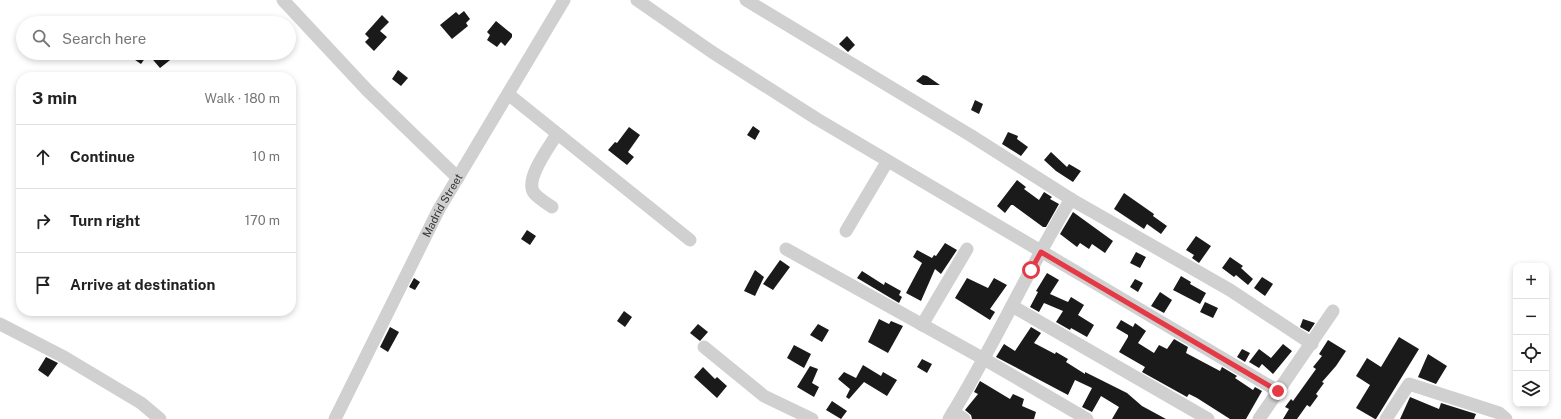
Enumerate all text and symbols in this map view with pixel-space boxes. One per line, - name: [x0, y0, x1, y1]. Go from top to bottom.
- search box: [16, 16, 296, 60]
- icon: search: [30, 27, 52, 49]
- text: Search here: [62, 30, 146, 47]
- text: 3 min: [32, 88, 77, 108]
- text: Walk · 180 m: [205, 91, 280, 106]
- icon: ahead: [32, 146, 54, 168]
- text: Continue: [70, 148, 135, 165]
- text: 10 m: [252, 149, 280, 164]
- street label: Madrid Street: [420, 171, 465, 239]
- icon: right: [32, 210, 54, 232]
- text: Turn right: [70, 212, 140, 229]
- text: 170 m: [245, 213, 280, 228]
- route start: [1022, 261, 1040, 279]
- map controls: [1513, 263, 1549, 407]
- button: +: [1513, 263, 1549, 299]
- icon: arrive: [32, 274, 54, 296]
- text: Arrive at destination: [70, 276, 215, 293]
- button: −: [1513, 299, 1549, 335]
- button: locate: [1513, 335, 1549, 371]
- button: layers: [1513, 371, 1549, 407]
- route end: [1269, 382, 1287, 400]

